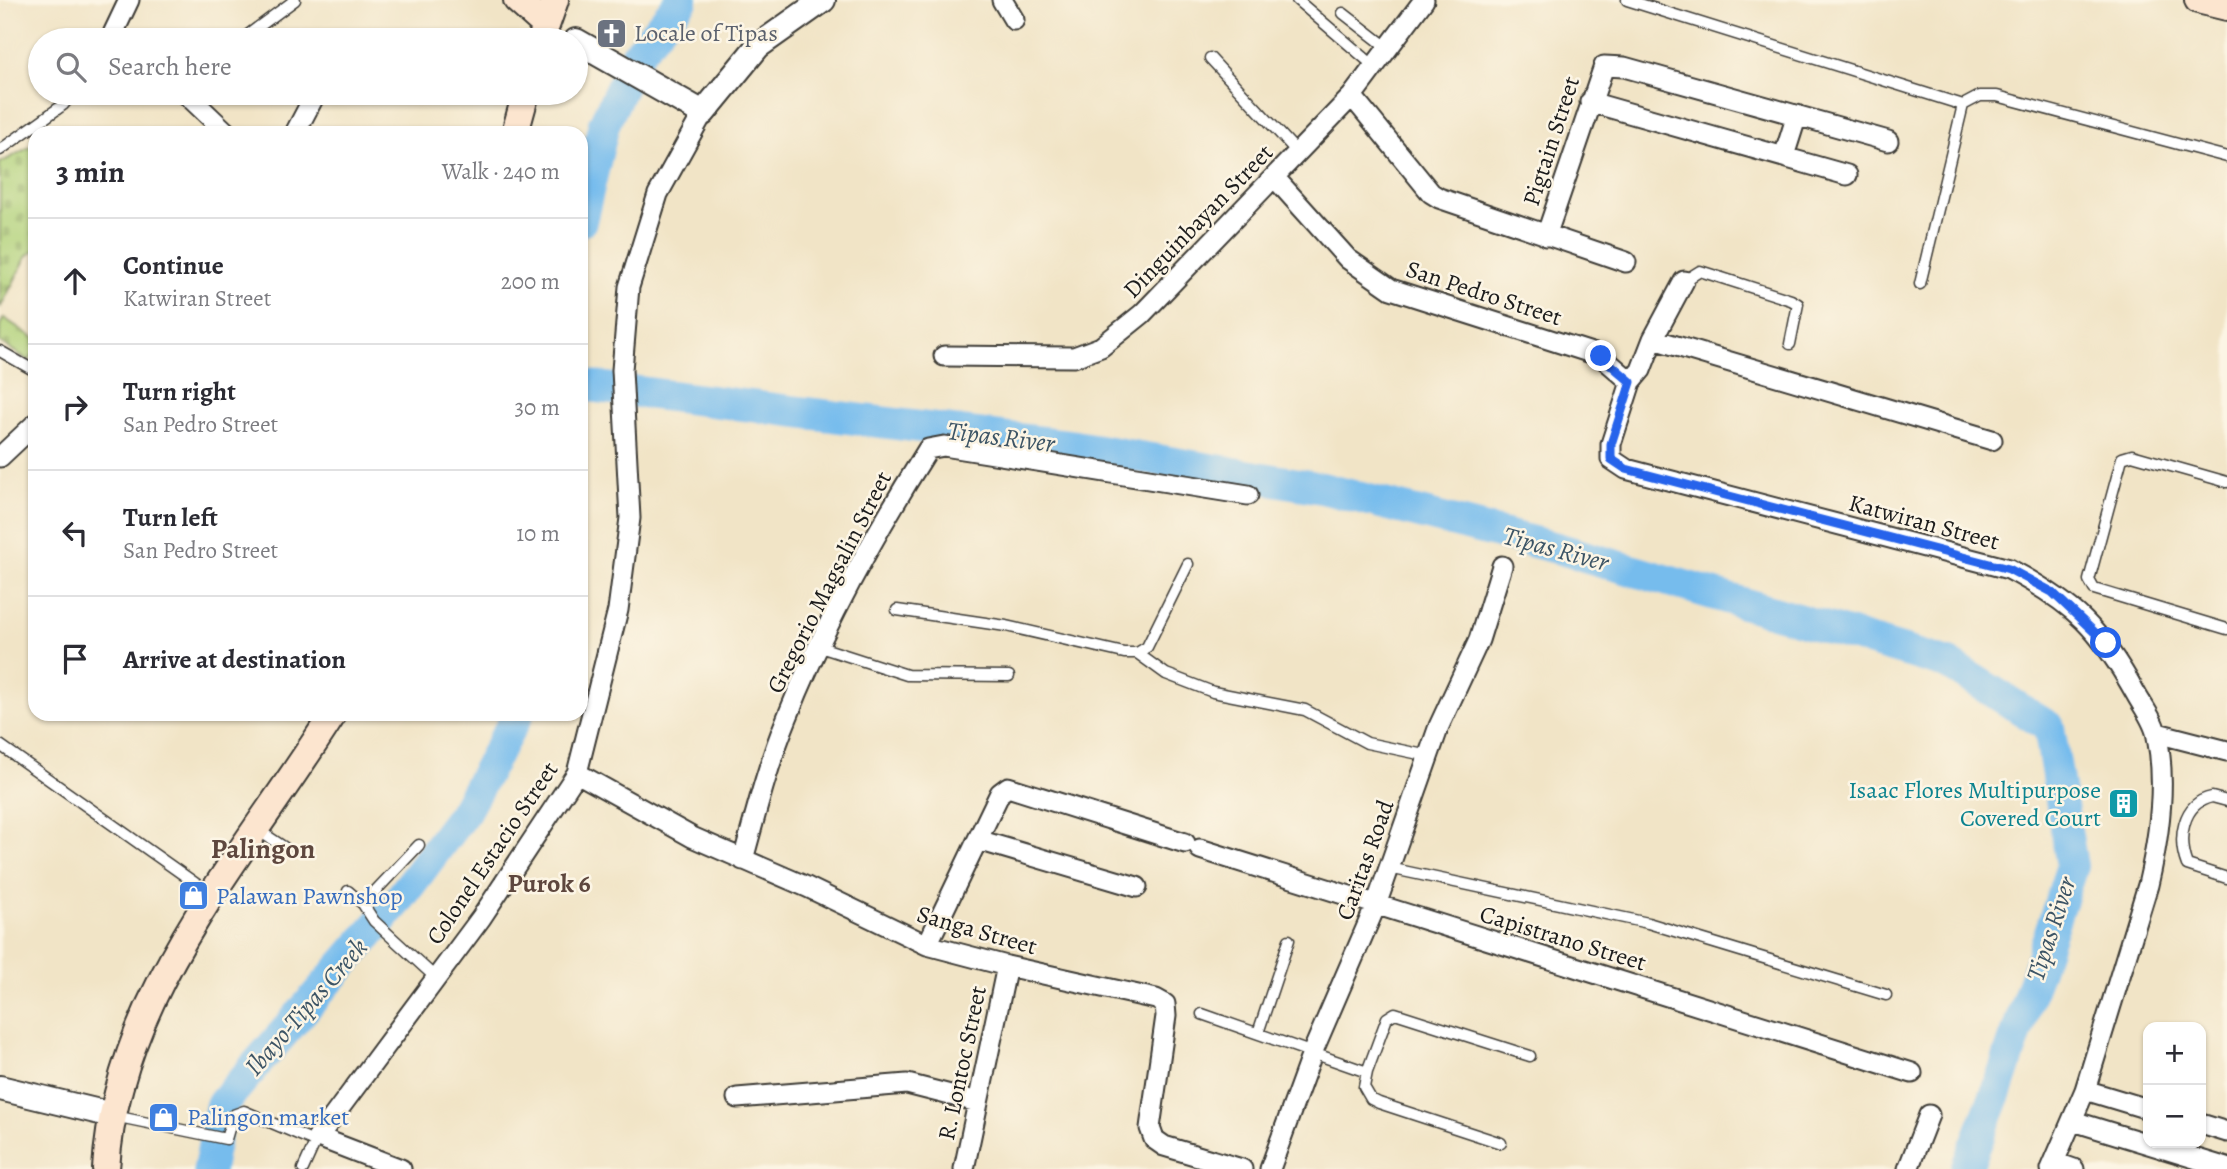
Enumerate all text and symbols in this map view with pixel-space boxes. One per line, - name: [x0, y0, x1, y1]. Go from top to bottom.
- church icon: Locale of Tipas: [594, 16, 628, 50]
- place label: Locale of Tipas: [634, 17, 778, 49]
- search box: [28, 28, 588, 105]
- icon: search: [52, 48, 90, 86]
- text: Search here: [108, 49, 232, 84]
- street label: Pigtain Street: [1515, 72, 1587, 210]
- street label: Dinguinbayan Street: [1116, 137, 1280, 305]
- text: 3 min: [56, 152, 125, 192]
- text: Walk · 240 m: [442, 156, 560, 187]
- text: Continue: [123, 248, 224, 283]
- street label: San Pedro Street: [1402, 253, 1566, 333]
- icon: ahead: [56, 262, 94, 300]
- text: 200 m: [501, 266, 560, 297]
- text: Katwiran Street: [123, 283, 271, 314]
- route end: [1585, 340, 1616, 371]
- text: Turn right: [123, 374, 236, 409]
- icon: right: [56, 388, 94, 426]
- text: 30 m: [514, 392, 560, 423]
- text: San Pedro Street: [123, 409, 278, 440]
- water label: Tipas River: [945, 413, 1058, 461]
- street label: Gregorio Magsalin Street: [759, 465, 899, 699]
- street label: Katwiran Street: [1845, 487, 2003, 557]
- text: Turn left: [123, 500, 218, 535]
- icon: left: [56, 514, 94, 552]
- text: 10 m: [516, 518, 560, 549]
- water label: Tipas River: [1499, 518, 1613, 580]
- text: San Pedro Street: [123, 535, 278, 566]
- route start: [2090, 627, 2121, 658]
- icon: arrive: [56, 640, 94, 678]
- text: Arrive at destination: [123, 642, 346, 677]
- street label: Colonel Estacio Street: [419, 755, 565, 951]
- place label: Isaac Flores Multipurpose Covered Court: [1848, 774, 2101, 834]
- building icon: Isaac Flores Multipurpose Covered Court: [2107, 787, 2141, 821]
- street label: Caritas Road: [1328, 795, 1402, 925]
- district label: Palingon: [211, 830, 316, 868]
- district label: Purok 6: [507, 866, 591, 901]
- water label: Tipas River: [2018, 871, 2085, 986]
- shop icon: Palawan Pawnshop: [176, 879, 210, 913]
- place label: Palawan Pawnshop: [216, 880, 403, 912]
- street label: Sanga Street: [913, 898, 1041, 962]
- street label: Capistrano Street: [1476, 898, 1650, 978]
- water label: Ibayo-Tipas Creek: [236, 931, 376, 1083]
- street label: R. Lontoc Street: [930, 983, 994, 1143]
- map controls: [2143, 1022, 2206, 1148]
- button: +: [2143, 1022, 2206, 1085]
- button: −: [2143, 1085, 2206, 1148]
- shop icon: Palingon market: [147, 1100, 181, 1134]
- place label: Palingon market: [187, 1101, 349, 1133]

